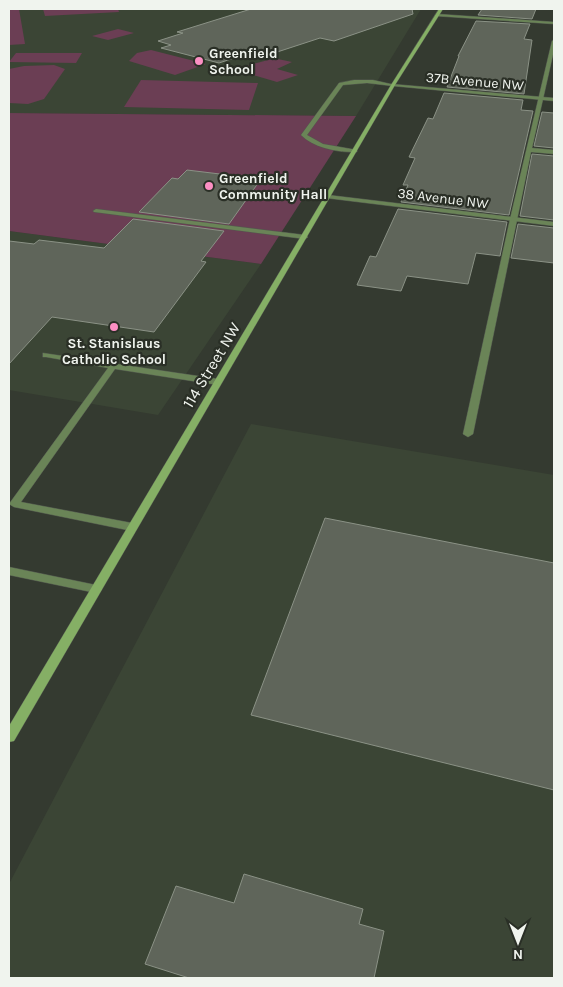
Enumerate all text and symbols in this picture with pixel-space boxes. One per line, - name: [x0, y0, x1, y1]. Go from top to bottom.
- place label: Greenfield School: [209, 45, 278, 78]
- marker: Greenfield School: [193, 55, 205, 67]
- street label: 37B Avenue NW: [425, 69, 525, 94]
- place label: Greenfield Community Hall: [219, 170, 327, 203]
- marker: Greenfield Community Hall: [203, 180, 215, 192]
- street label: 38 Avenue NW: [396, 184, 490, 213]
- street label: 114 Street NW: [178, 319, 245, 411]
- marker: St. Stanislaus Catholic School: [108, 321, 120, 333]
- place label: St. Stanislaus Catholic School: [62, 335, 166, 368]
- north arrow: [493, 917, 543, 967]
- text: N: [513, 946, 523, 963]

